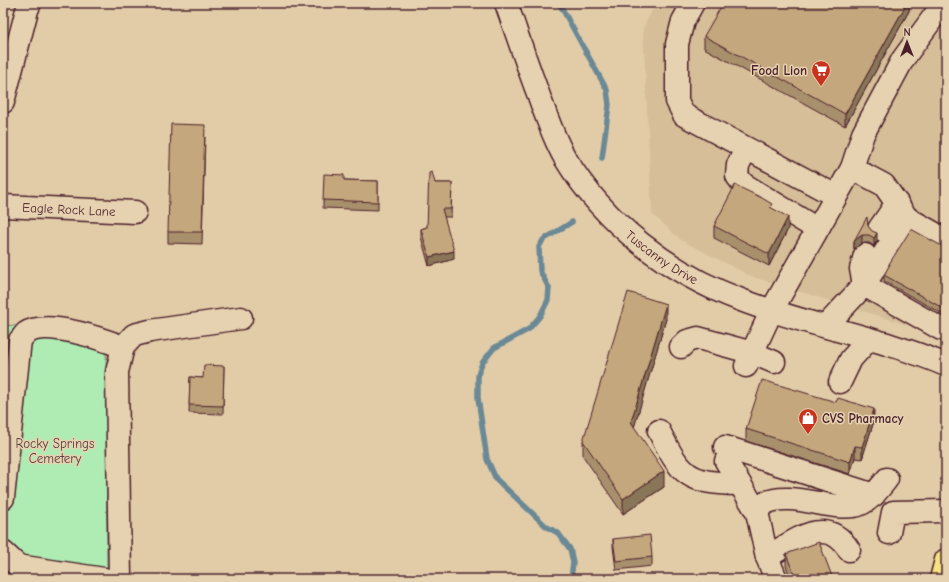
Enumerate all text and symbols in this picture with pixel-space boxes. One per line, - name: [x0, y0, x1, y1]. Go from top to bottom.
- north arrow: [887, 22, 927, 62]
- text: N: [903, 26, 911, 39]
- supermarket icon: Food Lion: [810, 59, 832, 87]
- place label: Food Lion: [751, 63, 807, 78]
- street label: Eagle Rock Lane: [22, 200, 116, 219]
- street label: Tuscanny Drive: [623, 227, 701, 288]
- shop icon: CVS Pharmacy: [797, 407, 819, 435]
- place label: CVS Pharmacy: [822, 411, 903, 426]
- park label: Rocky Springs Cemetery: [16, 436, 94, 466]

